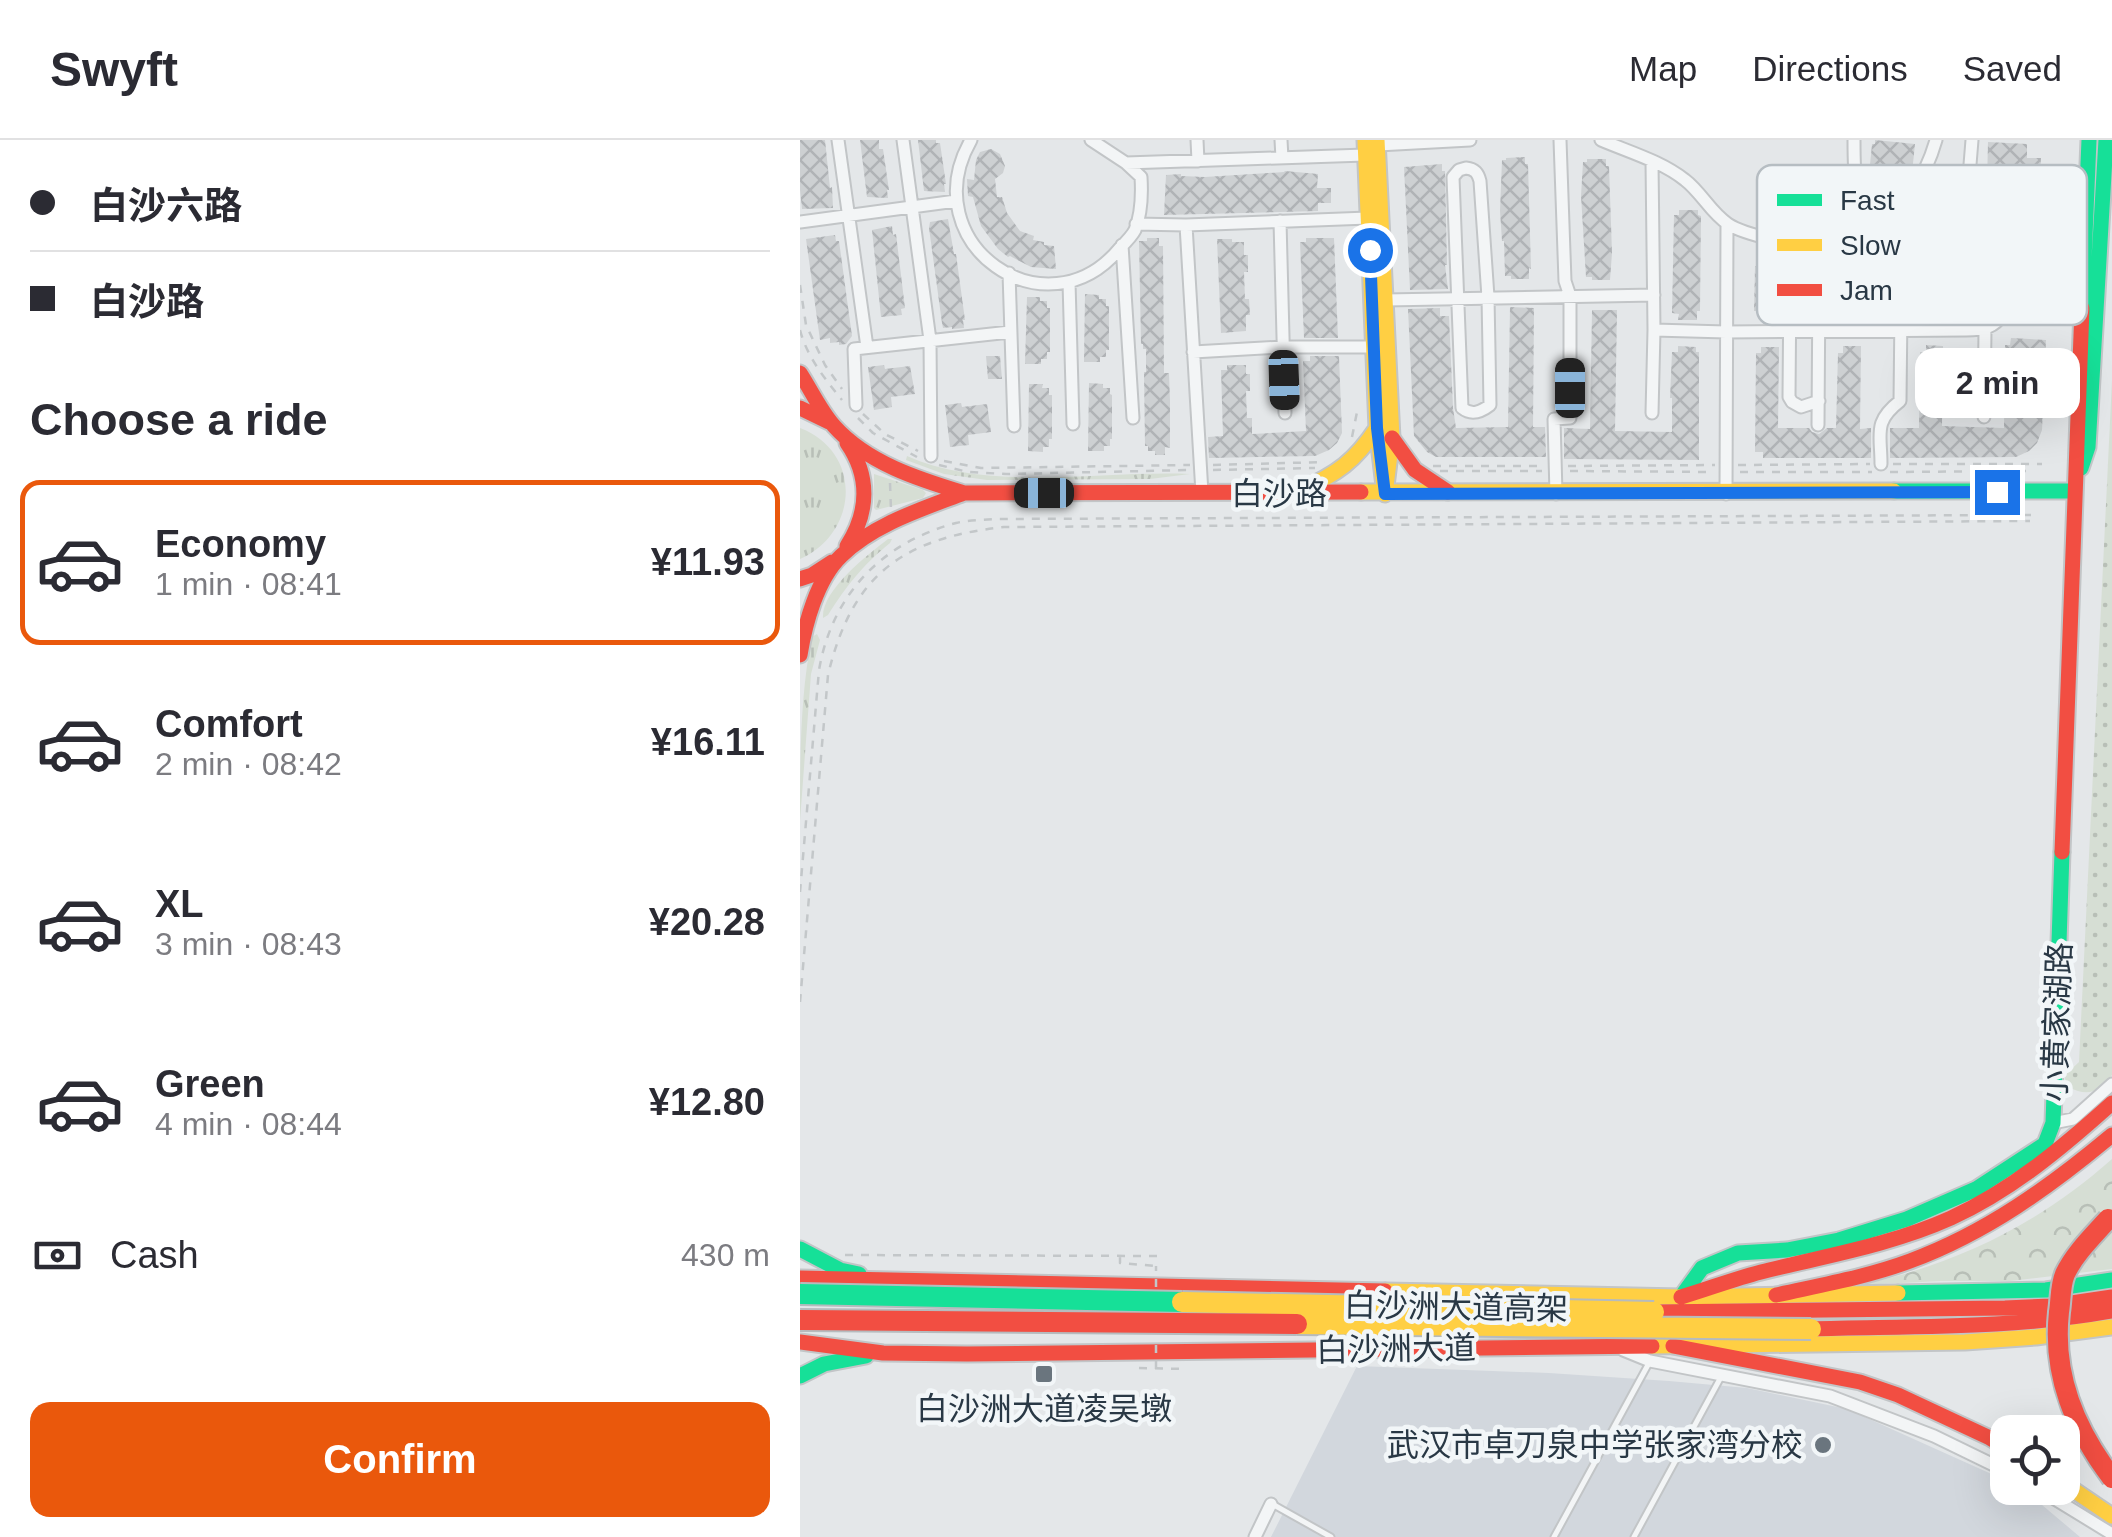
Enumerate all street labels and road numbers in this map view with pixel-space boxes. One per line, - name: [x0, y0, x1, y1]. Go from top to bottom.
- street label: 白沙路: [1231, 476, 1327, 512]
- street label: 小黄家湖路: [2036, 941, 2078, 1103]
- street label: 白沙洲大道高架: [1344, 1287, 1568, 1327]
- street label: 白沙洲大道: [1316, 1330, 1476, 1368]

